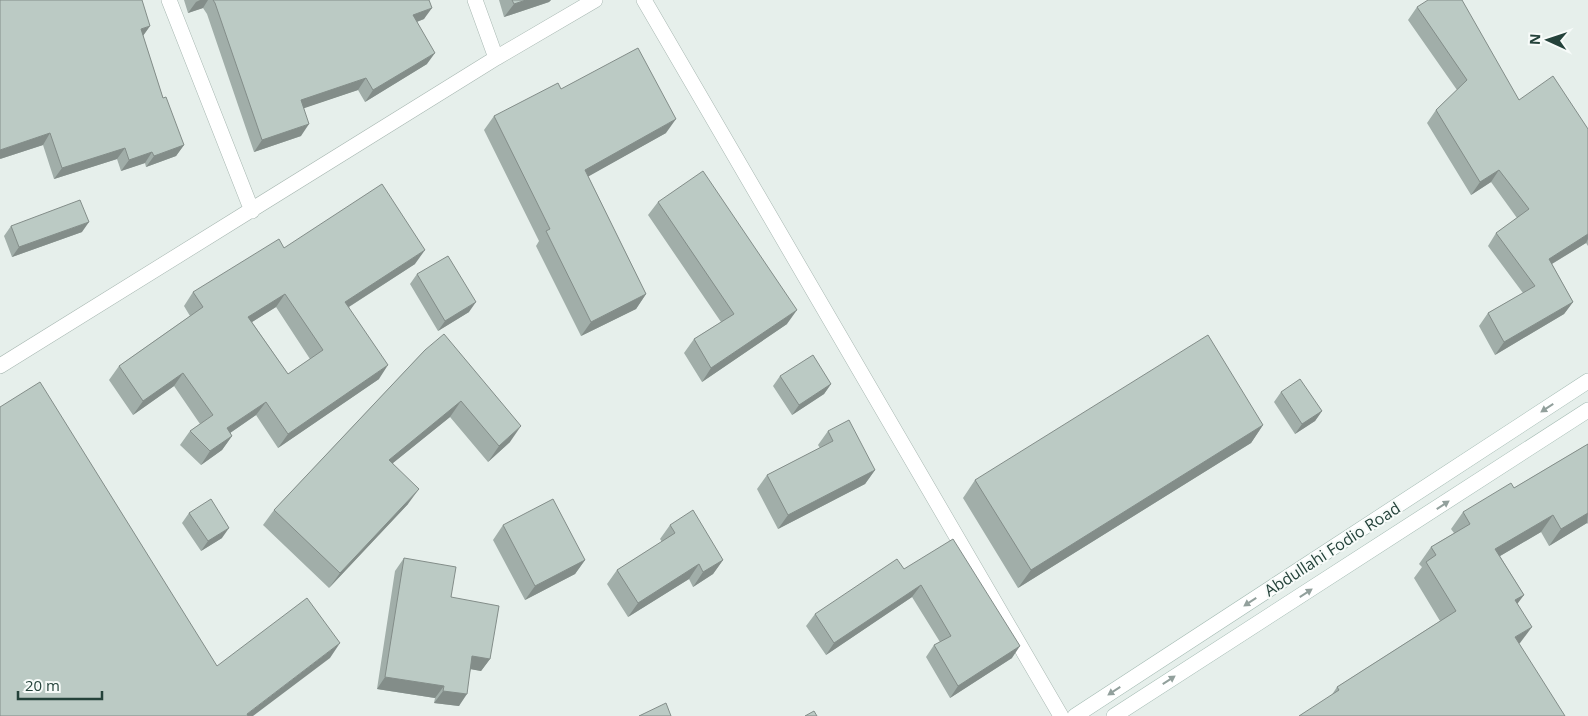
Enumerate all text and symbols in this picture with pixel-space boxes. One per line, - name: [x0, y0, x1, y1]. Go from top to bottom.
- north arrow: [1523, 15, 1573, 65]
- text: N: [1525, 33, 1544, 45]
- one-way arrow: [1541, 403, 1554, 412]
- street label: Abdullahi Fodio Road: [1260, 497, 1404, 601]
- one-way arrow: [1436, 500, 1450, 510]
- one-way arrow: [1300, 588, 1313, 597]
- one-way arrow: [1243, 597, 1257, 607]
- scale bar: [18, 668, 101, 700]
- text: 20 m: [25, 675, 60, 695]
- one-way arrow: [1163, 676, 1176, 685]
- one-way arrow: [1107, 686, 1121, 696]

